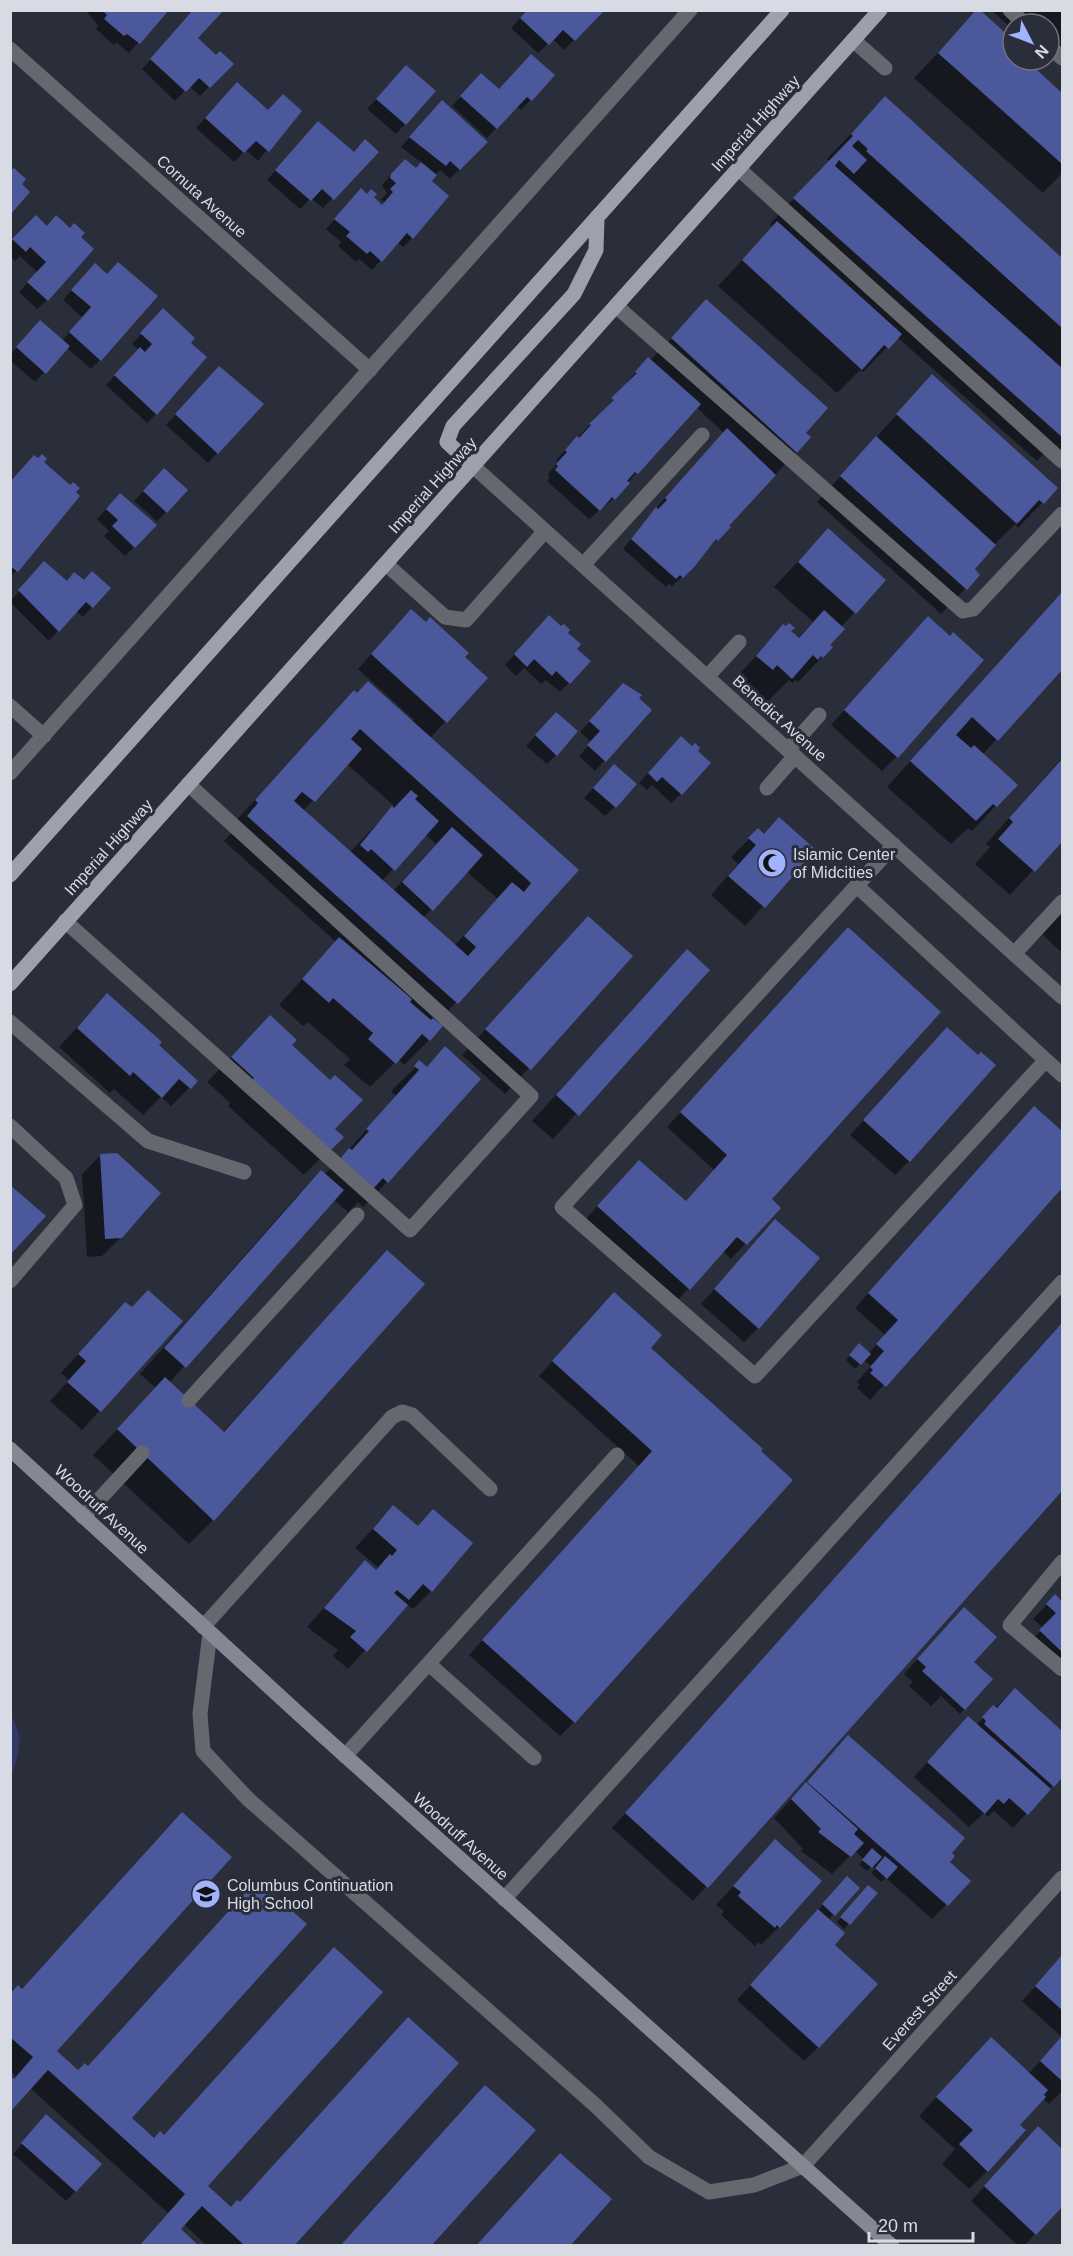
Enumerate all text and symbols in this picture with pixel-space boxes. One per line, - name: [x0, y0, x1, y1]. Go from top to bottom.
- north arrow: [1001, 12, 1061, 72]
- text: N: [1032, 42, 1052, 62]
- street label: Imperial Highway: [708, 72, 803, 175]
- street label: Cornuta Avenue: [153, 152, 250, 241]
- street label: Imperial Highway: [385, 434, 480, 537]
- street label: Benedict Avenue: [729, 672, 830, 765]
- street label: Imperial Highway: [61, 796, 156, 899]
- place label: Islamic Center of Midcities: [793, 846, 896, 881]
- mosque icon: Islamic Center of Midcities: [756, 847, 788, 879]
- street label: Woodruff Avenue: [51, 1462, 152, 1557]
- street label: Woodruff Avenue: [410, 1789, 512, 1884]
- place label: Columbus Continuation High School: [227, 1877, 393, 1912]
- school or university icon: Columbus Continuation High School: [190, 1878, 222, 1910]
- street label: Everest Street: [879, 1967, 960, 2054]
- scale bar: [869, 2205, 972, 2243]
- text: 20 m: [878, 2216, 918, 2236]

